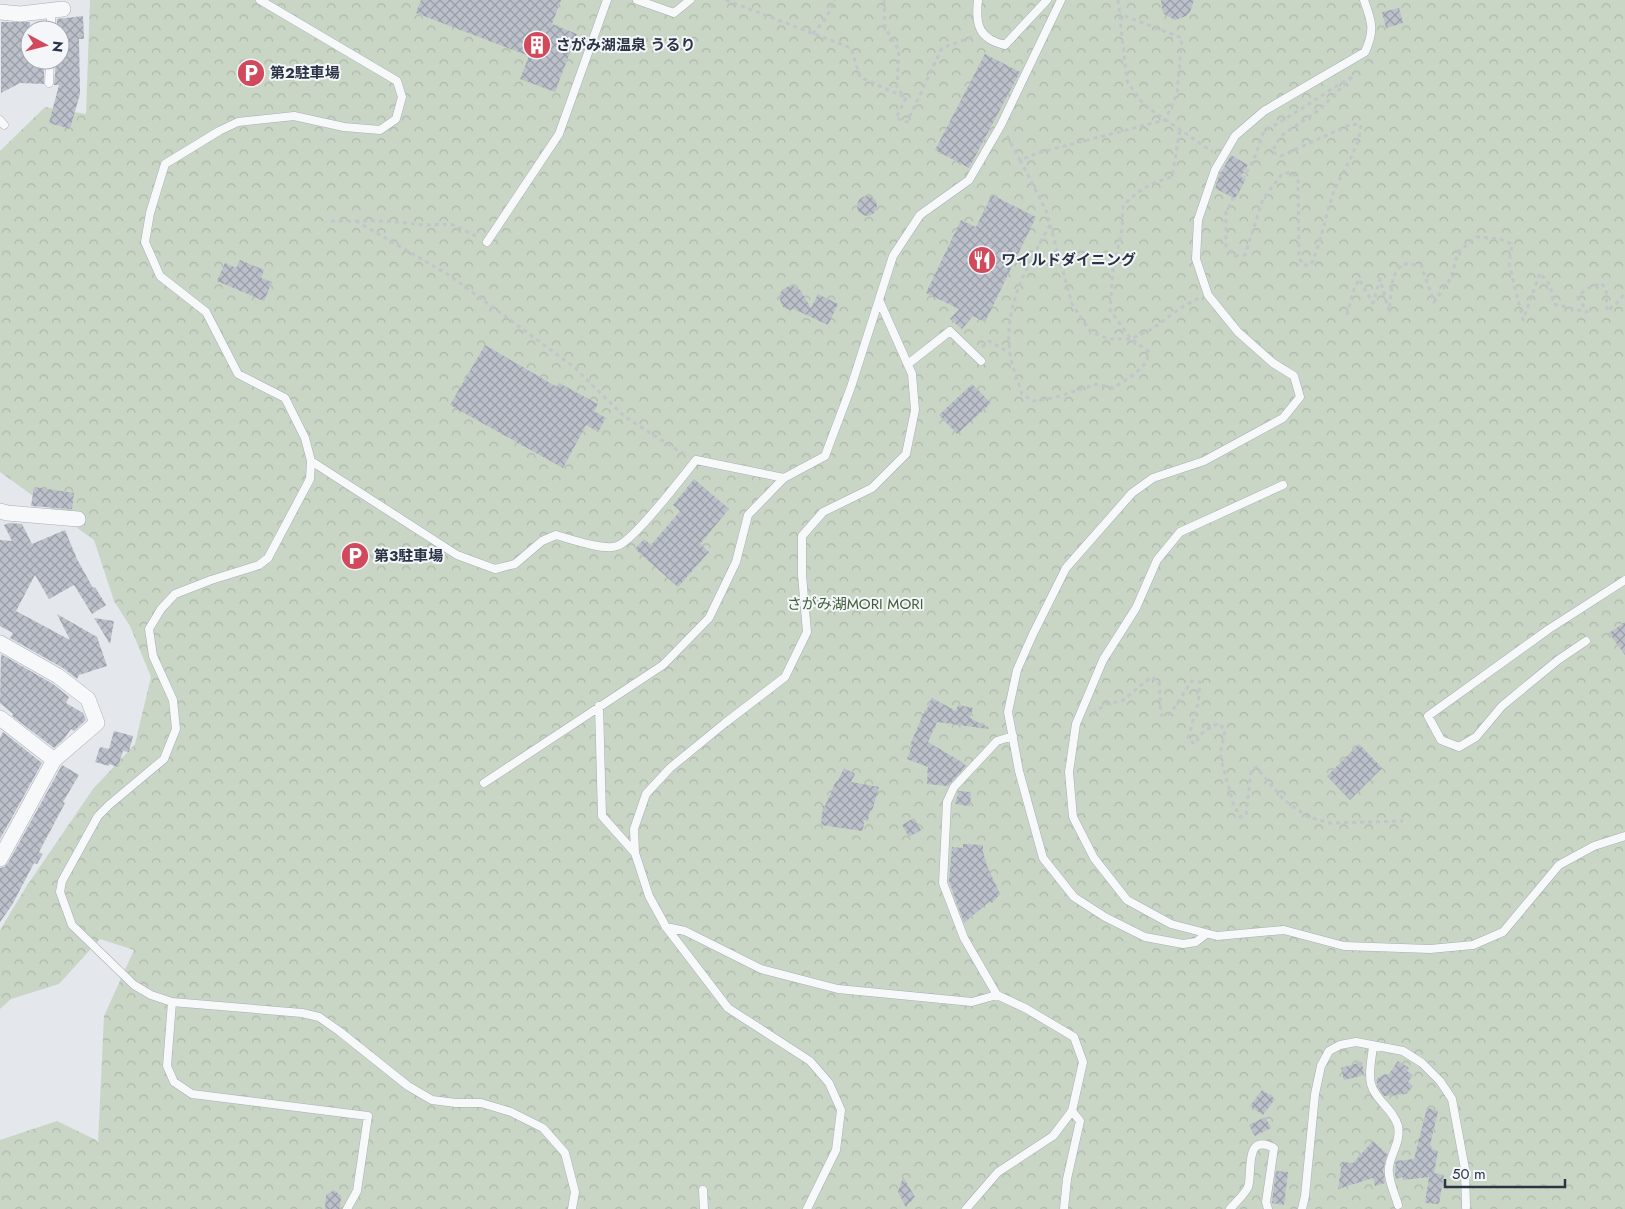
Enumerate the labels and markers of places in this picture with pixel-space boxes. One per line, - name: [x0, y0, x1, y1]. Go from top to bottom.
- building icon: さがみ湖温泉 うるり: [522, 30, 552, 60]
- place label: さがみ湖温泉 うるり: [556, 34, 696, 56]
- parking icon: 第2駐車場: [236, 58, 266, 88]
- place label: 第2駐車場: [270, 62, 340, 84]
- restaurant icon: ワイルドダイニング: [967, 245, 997, 275]
- place label: ワイルドダイニング: [1001, 249, 1136, 271]
- parking icon: 第3駐車場: [340, 541, 370, 571]
- place label: 第3駐車場: [374, 545, 443, 567]

